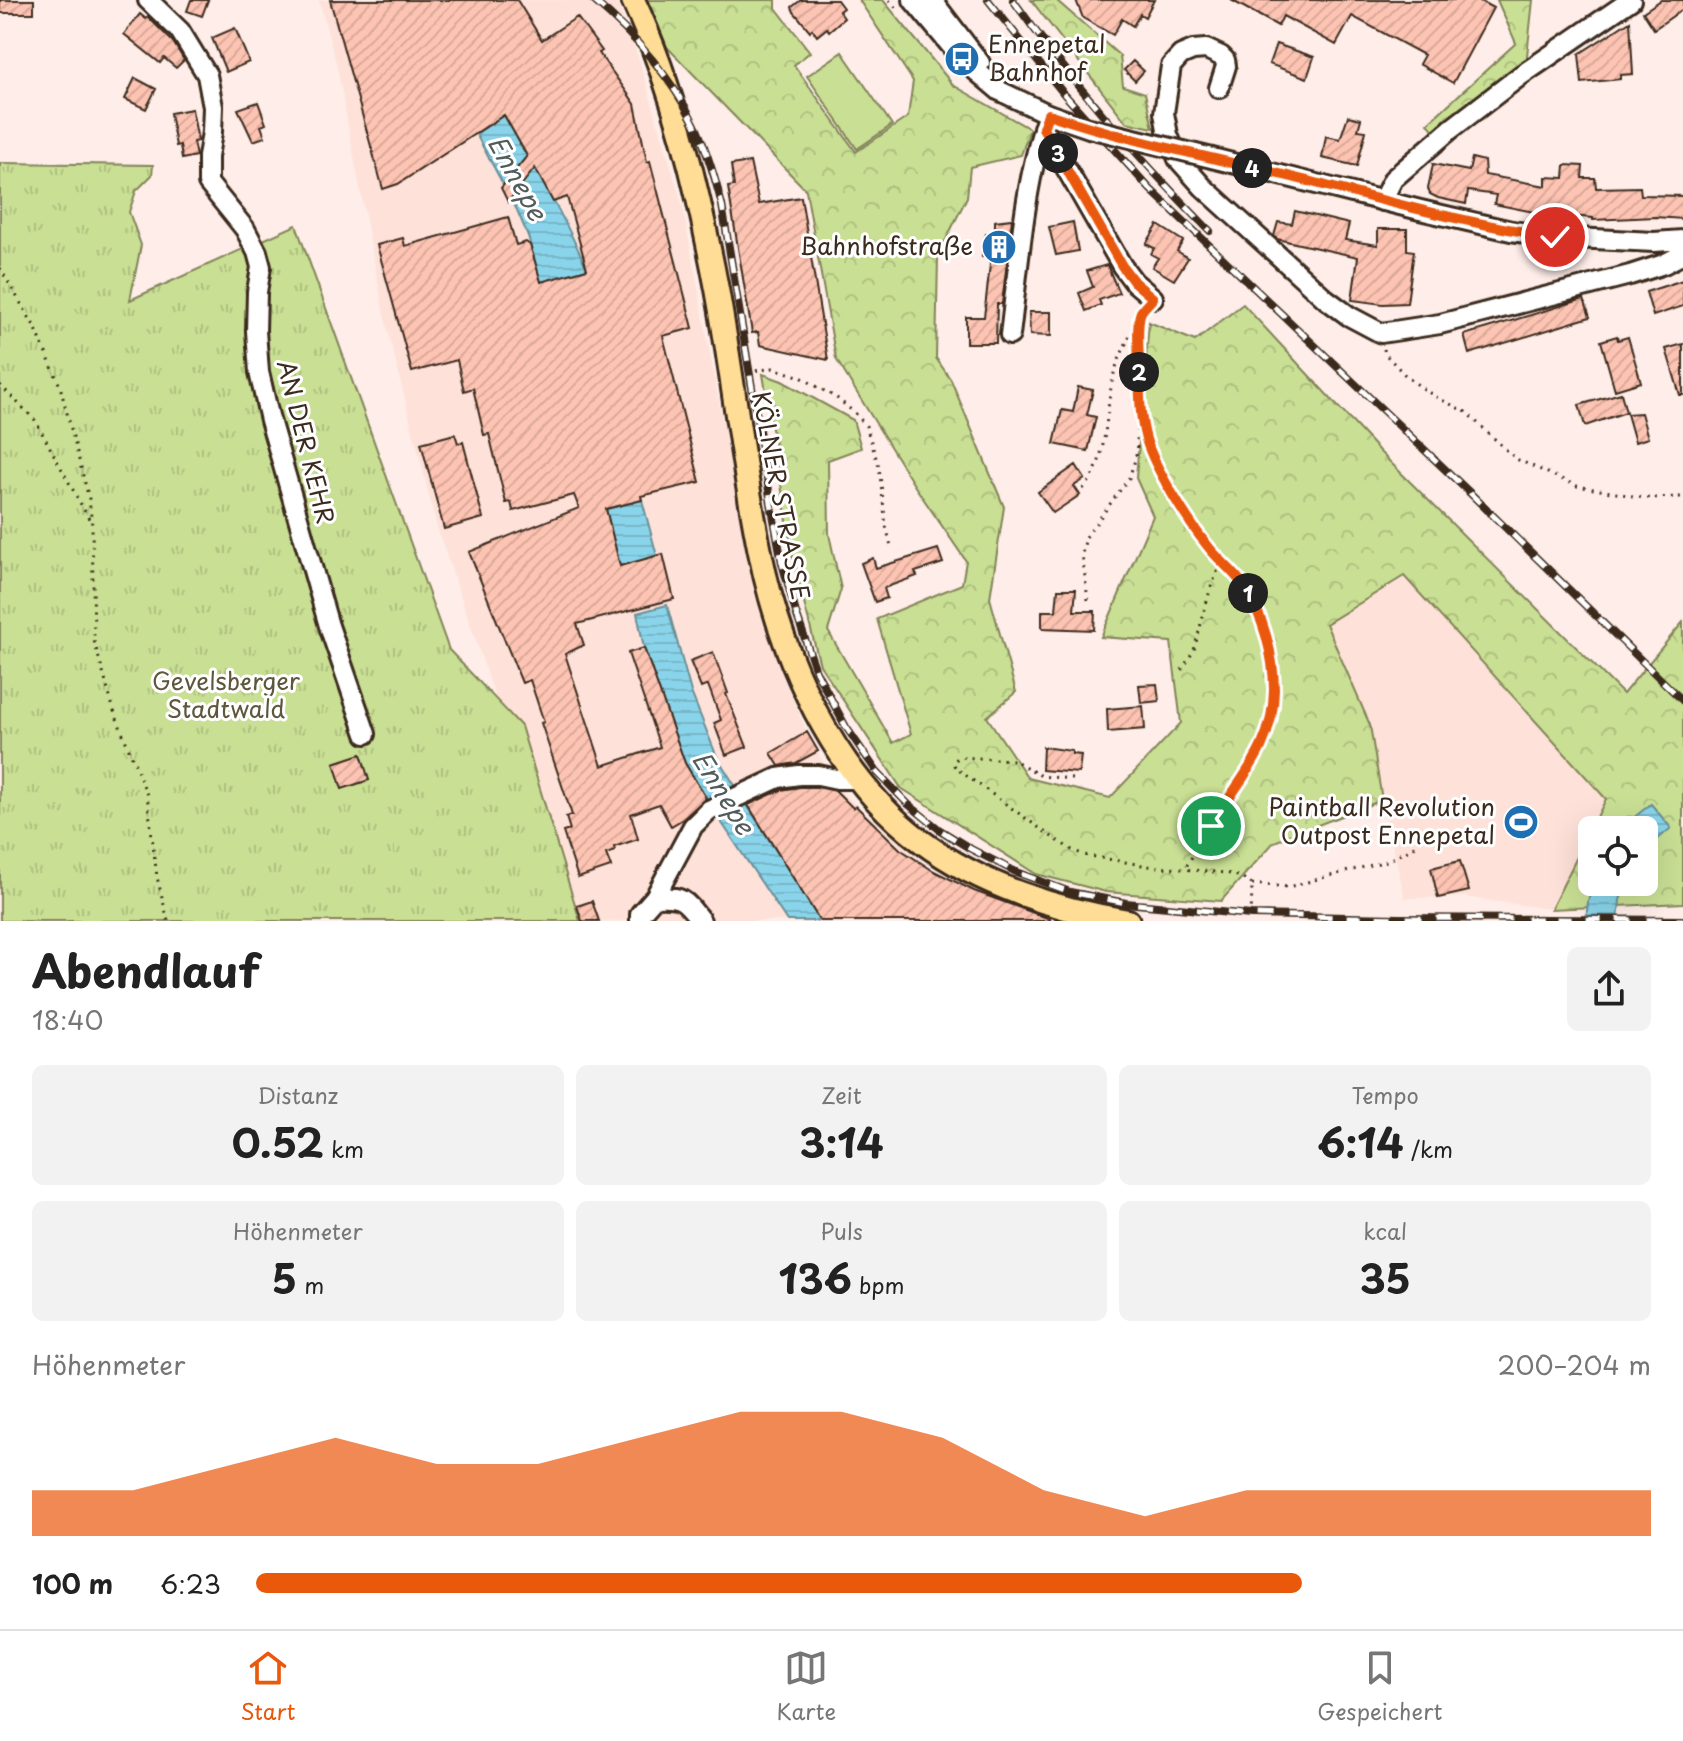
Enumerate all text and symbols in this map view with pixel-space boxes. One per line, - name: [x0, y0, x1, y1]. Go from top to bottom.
- place label: Ennepetal Bahnhof: [988, 25, 1105, 89]
- bus stop icon: Ennepetal Bahnhof: [943, 40, 981, 78]
- water label: Ennepe: [479, 128, 559, 229]
- pin: 3: [1038, 133, 1078, 173]
- text: 3: [1051, 136, 1065, 169]
- pin: 4: [1232, 148, 1272, 188]
- text: 4: [1245, 151, 1259, 184]
- pin: [1521, 203, 1589, 271]
- icon: check: [1533, 215, 1577, 259]
- place label: Bahnhofstraße: [800, 227, 973, 263]
- building icon: Bahnhofstraße: [980, 228, 1018, 266]
- pin: 2: [1119, 352, 1159, 392]
- text: 2: [1131, 355, 1147, 388]
- street label: AN DER KEHR: [269, 356, 345, 527]
- street label: KÖLNER STRASSE: [744, 388, 820, 603]
- pin: 1: [1228, 573, 1268, 613]
- text: 1: [1243, 576, 1253, 609]
- park label: Gevelsberger Stadtwald: [152, 662, 301, 726]
- water label: Ennepe: [683, 743, 766, 843]
- place label: Paintball Revolution Outpost Ennepetal: [1269, 788, 1495, 852]
- pin: [1177, 792, 1245, 860]
- sports icon: Paintball Revolution Outpost Ennepetal: [1502, 803, 1540, 841]
- icon: arrive: [1189, 804, 1233, 848]
- map controls: [1578, 816, 1658, 896]
- button: locate: [1578, 816, 1658, 896]
- text: Abendlauf: [32, 937, 260, 1003]
- button: share: [1567, 947, 1651, 1031]
- text: 18:40: [32, 1000, 104, 1039]
- text: Distanz: [257, 1078, 338, 1111]
- text: Zeit: [821, 1078, 862, 1111]
- text: Tempo: [1352, 1078, 1419, 1111]
- text: 0.52: [232, 1111, 324, 1172]
- text: 3:14: [799, 1111, 884, 1172]
- text: 6:14: [1317, 1111, 1404, 1172]
- text: km: [324, 1132, 364, 1165]
- text: /km: [1404, 1132, 1453, 1165]
- text: Höhenmeter: [233, 1214, 363, 1247]
- text: Puls: [820, 1214, 863, 1247]
- text: kcal: [1363, 1214, 1407, 1247]
- text: 5: [271, 1247, 297, 1308]
- text: 136: [778, 1247, 852, 1308]
- text: 35: [1359, 1247, 1411, 1308]
- text: m: [297, 1268, 324, 1301]
- text: bpm: [852, 1268, 905, 1301]
- text: Höhenmeter: [32, 1345, 185, 1384]
- text: 200–204 m: [1497, 1345, 1651, 1384]
- text: 100 m: [32, 1564, 113, 1603]
- text: 6:23: [160, 1564, 221, 1603]
- tab: Start: [241, 1646, 295, 1727]
- tab: Karte: [777, 1646, 836, 1727]
- tab: Gespeichert: [1317, 1646, 1442, 1727]

